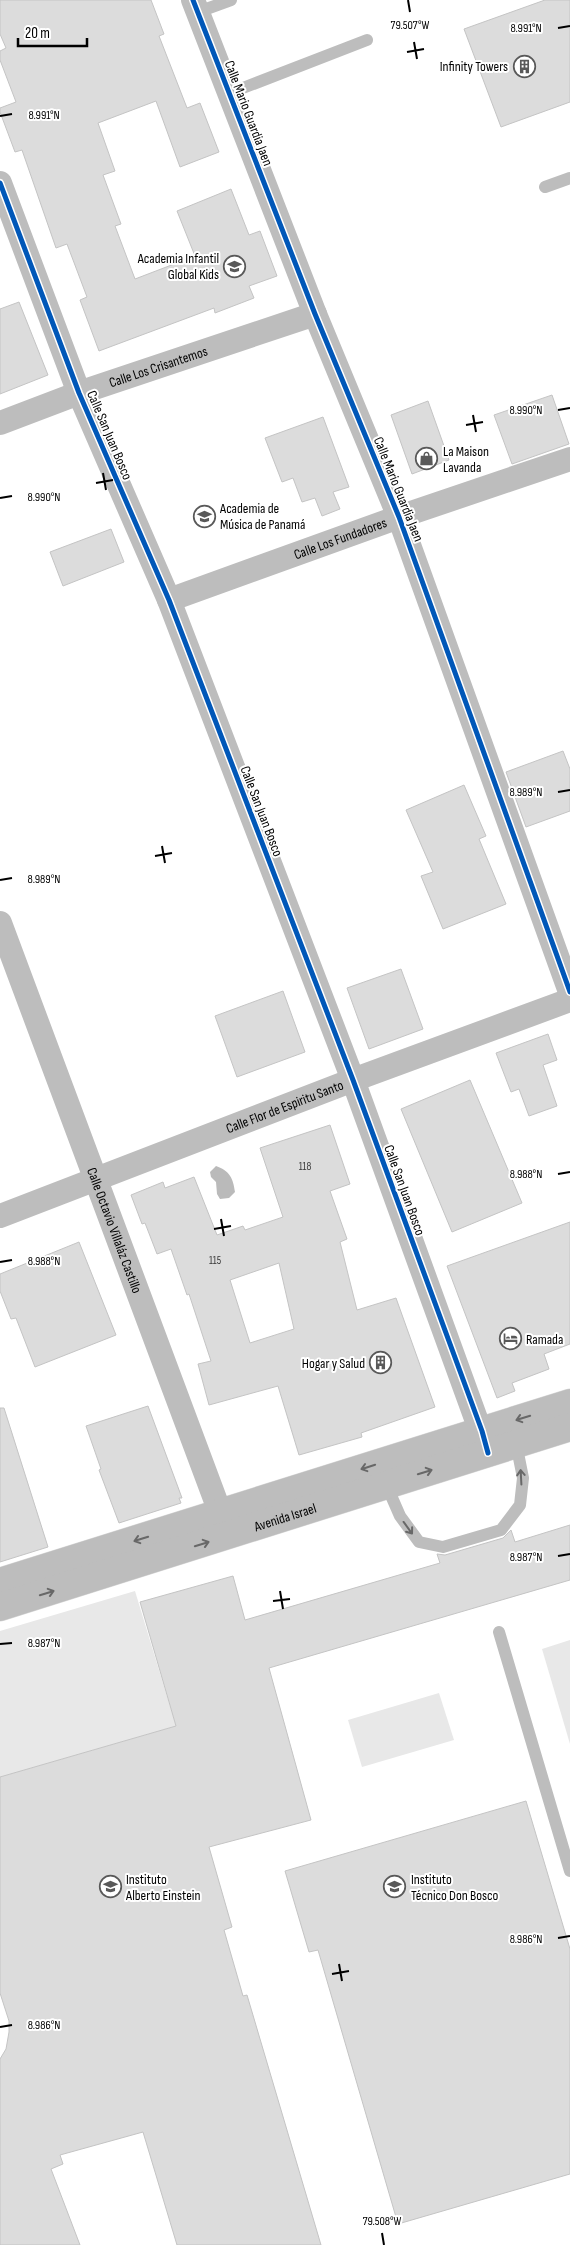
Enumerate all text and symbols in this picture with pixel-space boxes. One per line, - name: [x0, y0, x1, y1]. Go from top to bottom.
- scale bar: [18, 15, 86, 47]
- text: 79.507°W: [391, 18, 430, 33]
- text: 8.991°N: [510, 21, 542, 36]
- text: 20 m: [25, 24, 50, 43]
- building icon: Infinity Towers: [512, 54, 536, 78]
- street label: Calle Mario Guardia Jaen: [221, 58, 276, 168]
- place label: Infinity Towers: [440, 58, 508, 75]
- text: 8.991°N: [28, 108, 60, 123]
- place label: Academia Infantil Global Kids: [137, 250, 219, 283]
- school or university icon: Academia Infantil Global Kids: [223, 254, 247, 278]
- street label: Calle Los Crisantemos: [107, 343, 210, 391]
- street label: Calle San Juan Bosco: [83, 388, 136, 483]
- text: 8.990°N: [510, 403, 542, 418]
- street label: Calle Mario Guardia Jaen: [370, 434, 427, 544]
- place label: La Maison Lavanda: [443, 443, 489, 476]
- shop icon: La Maison Lavanda: [415, 447, 439, 471]
- text: 8.990°N: [28, 490, 60, 505]
- place label: Academia de Música de Panamá: [219, 500, 305, 533]
- school or university icon: Academia de Música de Panamá: [192, 504, 216, 528]
- street label: Calle Los Fundadores: [292, 514, 389, 563]
- street label: Calle San Juan Bosco: [237, 764, 287, 859]
- text: 8.989°N: [510, 785, 542, 800]
- text: 8.989°N: [28, 872, 60, 887]
- street label: Calle Flor de Espiritu Santo: [224, 1076, 346, 1137]
- street label: Calle San Juan Bosco: [380, 1142, 429, 1238]
- house number: 118: [299, 1160, 311, 1173]
- street label: Calle Octavio Villaláz Castillo: [83, 1165, 146, 1296]
- text: 8.988°N: [510, 1167, 542, 1182]
- text: 8.988°N: [28, 1254, 60, 1269]
- house number: 115: [209, 1254, 221, 1267]
- hotel icon: Ramada: [498, 1327, 522, 1351]
- place label: Ramada: [526, 1331, 563, 1348]
- building icon: Hogar y Salud: [369, 1351, 393, 1375]
- place label: Hogar y Salud: [302, 1355, 365, 1372]
- one-way arrow: [516, 1413, 532, 1423]
- one-way arrow: [361, 1462, 377, 1472]
- one-way arrow: [417, 1467, 433, 1477]
- one-way arrow: [517, 1470, 526, 1486]
- street label: Avenida Israel: [251, 1500, 318, 1536]
- one-way arrow: [403, 1520, 413, 1534]
- one-way arrow: [133, 1534, 149, 1544]
- one-way arrow: [193, 1539, 209, 1548]
- text: 8.987°N: [510, 1550, 542, 1565]
- one-way arrow: [38, 1587, 54, 1597]
- text: 8.987°N: [28, 1636, 60, 1651]
- place label: Instituto Alberto Einstein: [125, 1871, 200, 1904]
- place label: Instituto Técnico Don Bosco: [411, 1871, 499, 1904]
- school or university icon: Instituto Alberto Einstein: [98, 1875, 122, 1899]
- school or university icon: Instituto Técnico Don Bosco: [383, 1875, 407, 1899]
- text: 8.986°N: [510, 1932, 542, 1947]
- text: 8.986°N: [28, 2018, 60, 2033]
- text: 79.508°W: [363, 2214, 402, 2229]

